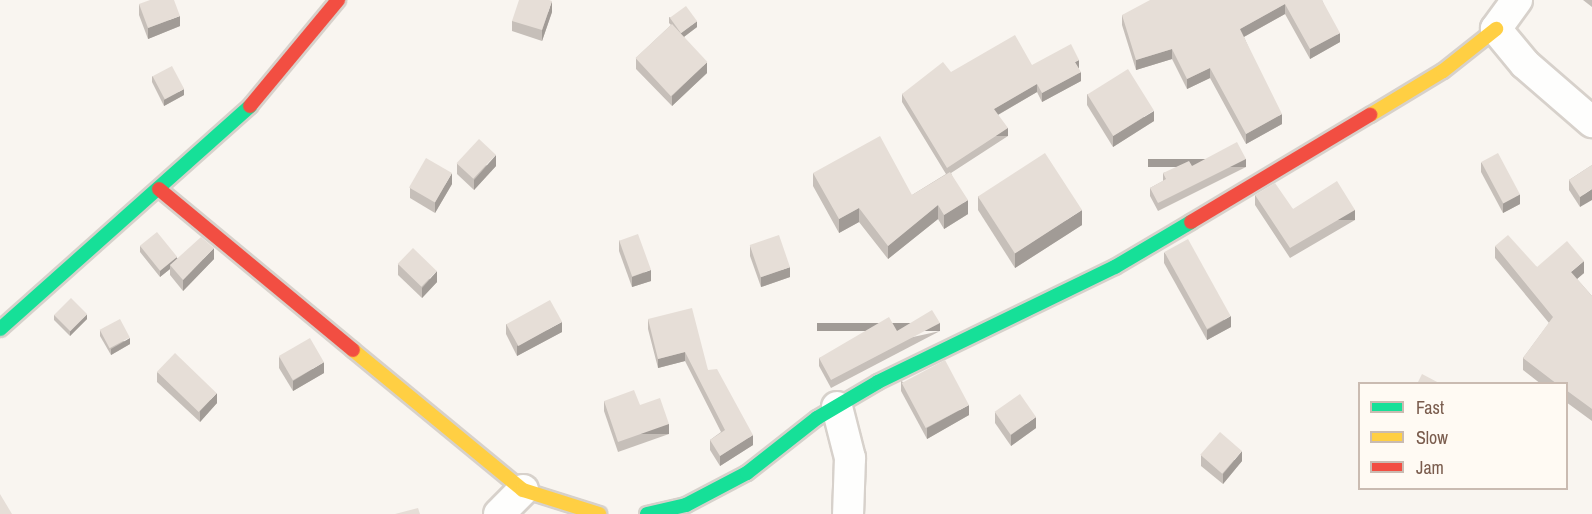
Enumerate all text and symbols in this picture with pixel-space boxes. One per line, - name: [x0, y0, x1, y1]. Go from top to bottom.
- legend: [1358, 382, 1568, 490]
- text: Fast: [1416, 395, 1444, 420]
- text: Slow: [1416, 425, 1448, 450]
- text: Jam: [1416, 455, 1444, 480]

